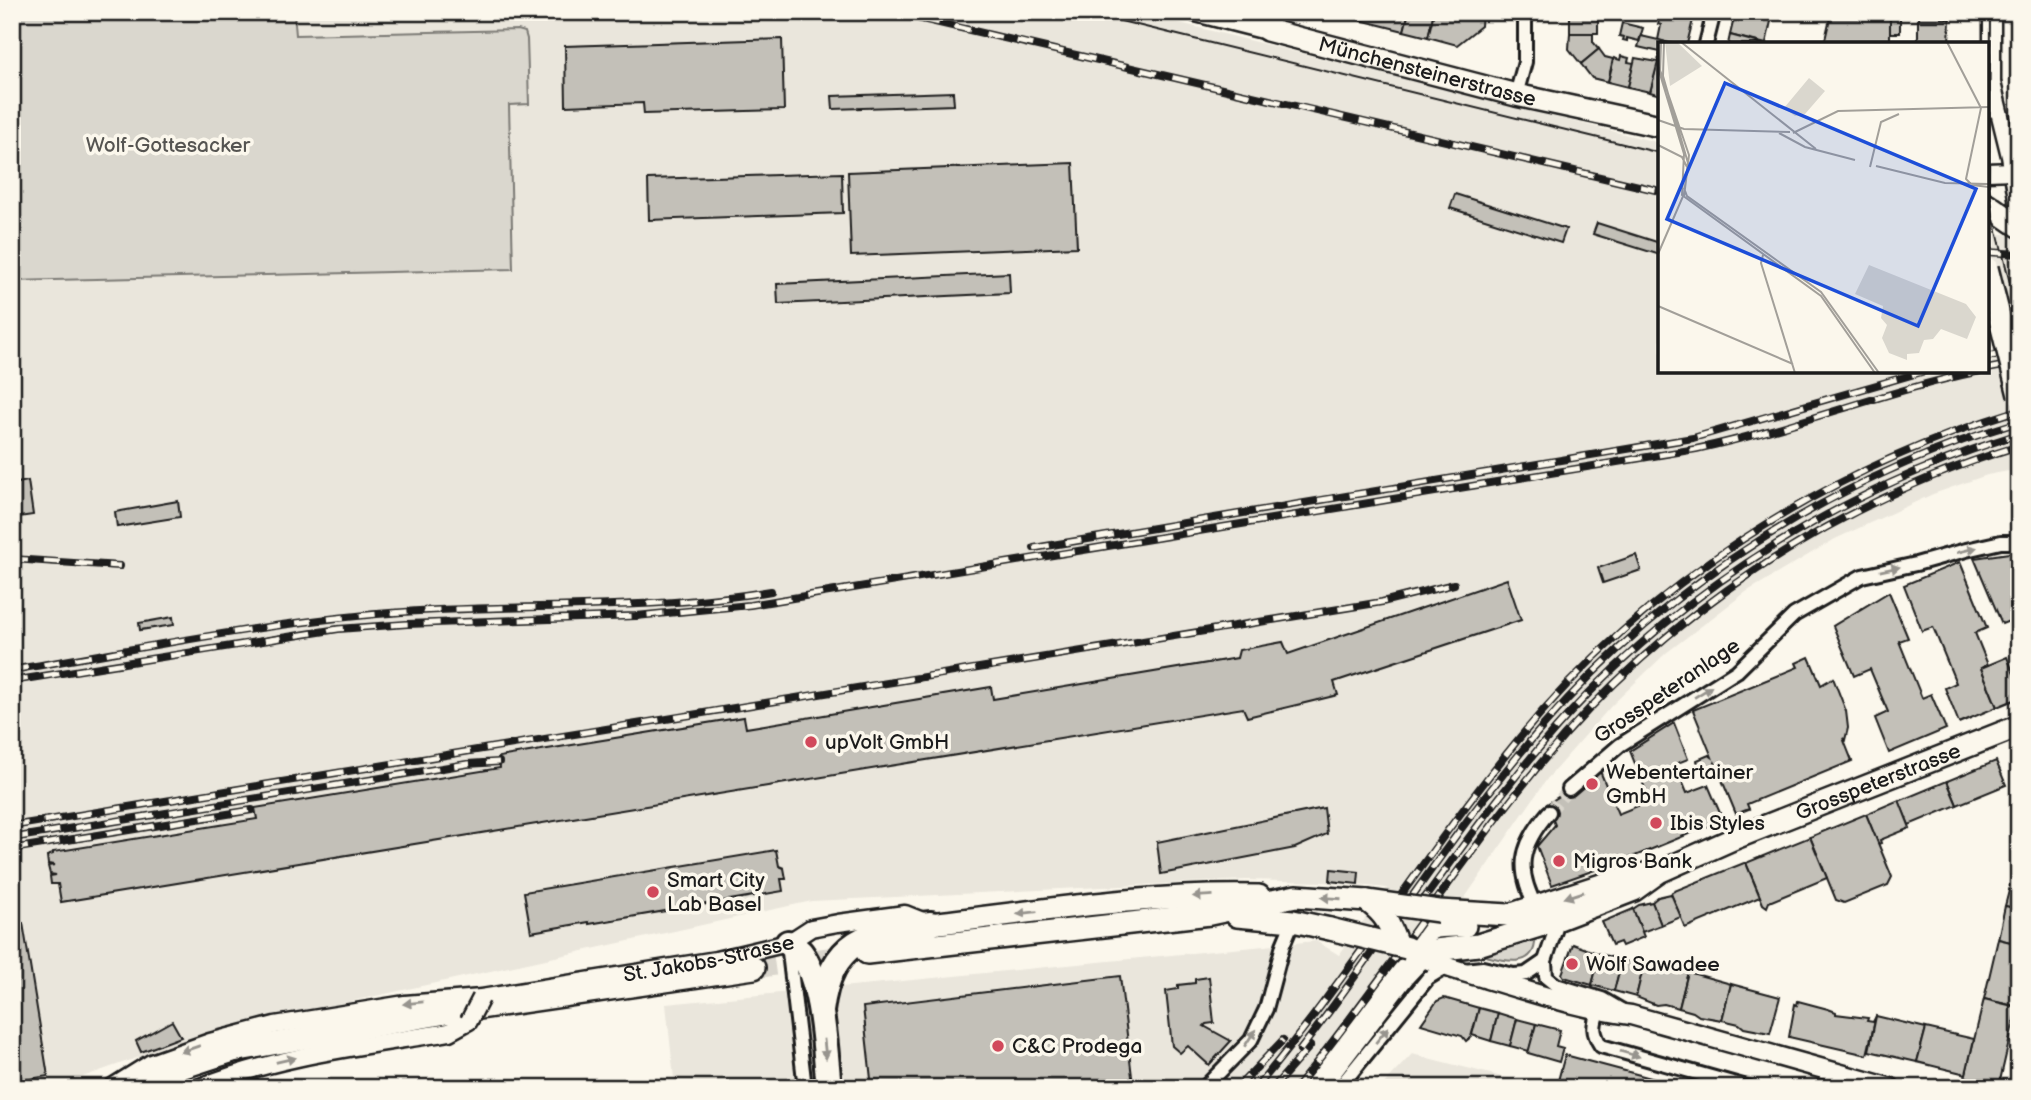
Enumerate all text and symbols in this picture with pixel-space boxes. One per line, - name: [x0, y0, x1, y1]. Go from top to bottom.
- street label: Münchensteinerstrasse: [1316, 31, 1538, 111]
- inset map: [1658, 42, 1989, 373]
- park label: Wolf-Gottesacker: [86, 133, 251, 158]
- one-way arrow: [1956, 544, 1978, 555]
- one-way arrow: [1879, 564, 1901, 575]
- street label: Grosspeteranlage: [1589, 633, 1745, 749]
- one-way arrow: [1693, 685, 1713, 698]
- place label: upVolt GmbH: [825, 730, 949, 755]
- marker: upVolt GmbH: [803, 734, 819, 750]
- street label: Grosspeterstrasse: [1792, 738, 1964, 826]
- place label: Webentertainer GmbH: [1606, 760, 1754, 809]
- marker: Webentertainer GmbH: [1584, 776, 1600, 792]
- place label: Ibis Styles: [1670, 811, 1765, 836]
- marker: Ibis Styles: [1648, 815, 1664, 831]
- place label: Migros Bank: [1573, 849, 1692, 874]
- marker: Migros Bank: [1551, 853, 1567, 869]
- place label: Smart City Lab Basel: [667, 868, 765, 917]
- marker: Smart City Lab Basel: [645, 884, 661, 900]
- one-way arrow: [1563, 890, 1584, 901]
- one-way arrow: [1192, 891, 1214, 902]
- one-way arrow: [1320, 892, 1342, 903]
- one-way arrow: [1016, 907, 1038, 918]
- street label: St. Jakobs-Strasse: [621, 929, 797, 987]
- place label: Wolf Sawadee: [1586, 952, 1720, 977]
- marker: Wolf Sawadee: [1564, 956, 1580, 972]
- one-way arrow: [402, 998, 424, 1009]
- one-way arrow: [1374, 1026, 1389, 1043]
- one-way arrow: [1244, 1029, 1257, 1048]
- place label: C&C Prodega: [1012, 1034, 1142, 1059]
- one-way arrow: [819, 1038, 830, 1060]
- marker: C&C Prodega: [990, 1038, 1006, 1054]
- one-way arrow: [180, 1044, 201, 1055]
- one-way arrow: [1620, 1050, 1641, 1060]
- one-way arrow: [275, 1054, 297, 1065]

